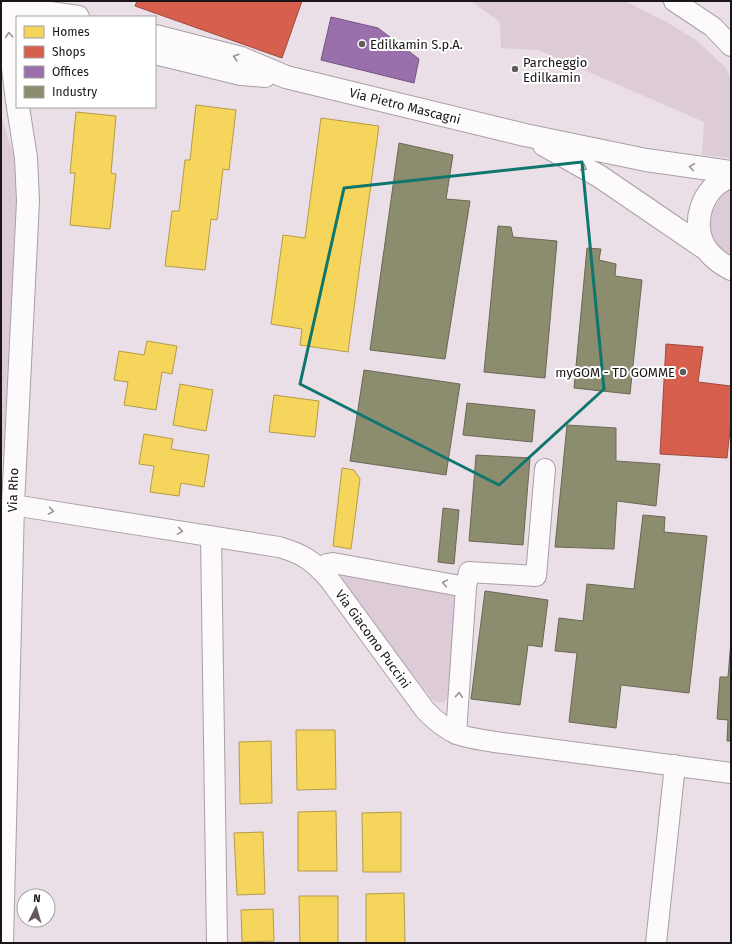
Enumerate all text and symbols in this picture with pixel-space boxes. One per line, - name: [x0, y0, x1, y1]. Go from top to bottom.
- legend: [16, 16, 156, 108]
- text: Homes: [52, 25, 90, 39]
- one-way arrow: [5, 32, 14, 38]
- place label: Edilkamin S.p.A.: [370, 37, 463, 52]
- marker: Edilkamin S.p.A.: [357, 39, 367, 49]
- text: Shops: [52, 45, 86, 59]
- one-way arrow: [233, 53, 240, 62]
- place label: Parcheggio Edilkamin: [523, 55, 587, 85]
- marker: Parcheggio Edilkamin: [510, 64, 520, 74]
- text: Offices: [52, 65, 89, 79]
- text: Industry: [52, 85, 97, 99]
- street label: Via Pietro Mascagni: [348, 85, 462, 127]
- one-way arrow: [579, 163, 587, 170]
- one-way arrow: [689, 163, 695, 172]
- place label: myGOM - TD GOMME: [555, 365, 675, 380]
- marker: myGOM - TD GOMME: [678, 367, 688, 377]
- street label: Via Rho: [5, 468, 21, 512]
- one-way arrow: [48, 506, 54, 515]
- one-way arrow: [176, 526, 183, 535]
- one-way arrow: [442, 579, 448, 588]
- street label: Via Giacomo Puccini: [332, 587, 414, 691]
- one-way arrow: [454, 692, 463, 698]
- north arrow: [16, 888, 56, 928]
- text: N: [33, 892, 41, 905]

